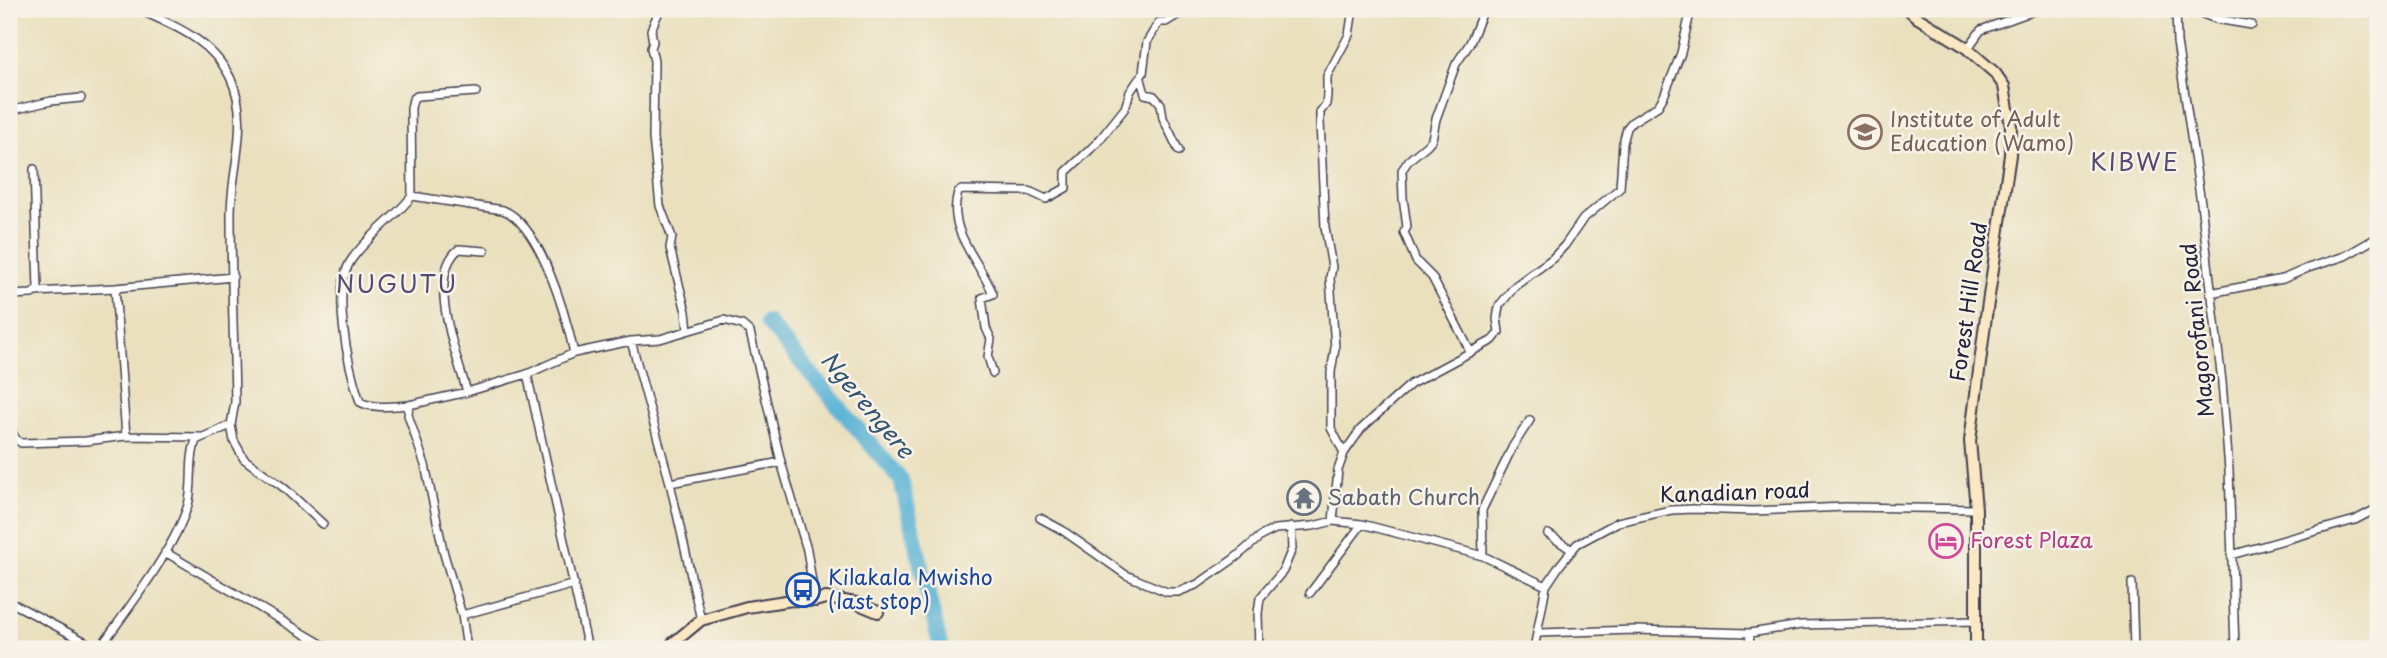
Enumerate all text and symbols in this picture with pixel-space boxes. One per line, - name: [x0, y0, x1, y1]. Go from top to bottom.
- place label: Institute of Adult Education (Wamo): [1890, 102, 2074, 158]
- school or university icon: Institute of Adult Education (Wamo): [1846, 113, 1884, 151]
- district label: KIBWE: [2090, 143, 2180, 179]
- street label: Forest Hill Road: [1940, 220, 1994, 384]
- street label: Magorofani Road: [2171, 241, 2221, 419]
- district label: NUGUTU: [336, 265, 458, 301]
- water label: Ngerengere: [813, 343, 924, 466]
- street label: Kanadian road: [1659, 472, 1811, 510]
- temple icon: Sabath Church: [1285, 479, 1323, 517]
- place label: Sabath Church: [1328, 480, 1480, 512]
- hotel icon: Forest Plaza: [1927, 522, 1965, 560]
- place label: Forest Plaza: [1970, 523, 2094, 555]
- place label: Kilakala Mwisho (last stop): [828, 560, 993, 616]
- bus stop icon: Kilakala Mwisho (last stop): [784, 571, 822, 609]

